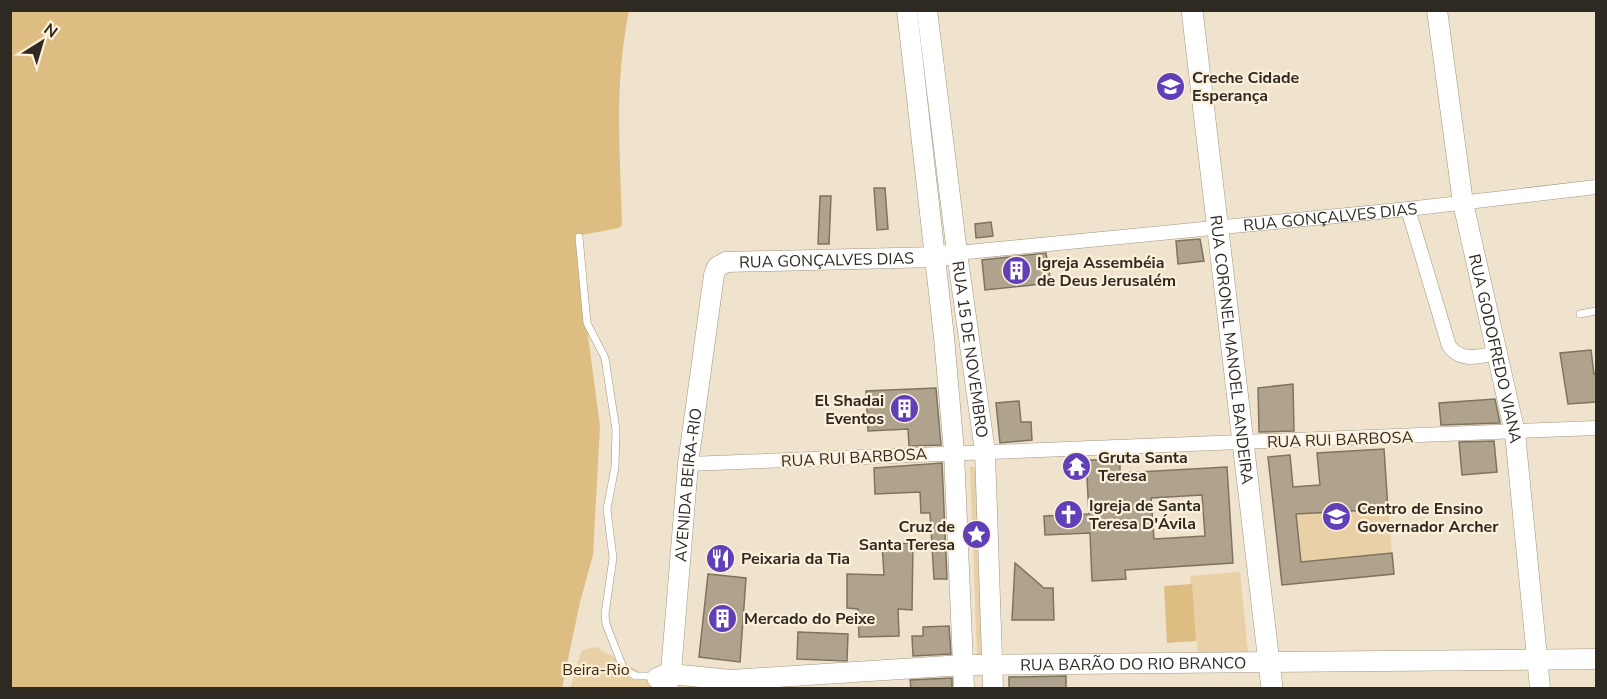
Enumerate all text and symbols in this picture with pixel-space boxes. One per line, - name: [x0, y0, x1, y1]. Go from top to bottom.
- north arrow: [12, 12, 72, 72]
- text: N: [39, 18, 62, 43]
- place label: Creche Cidade Esperança: [1192, 67, 1299, 107]
- school or university icon: Creche Cidade Esperança: [1155, 70, 1187, 102]
- street label: RUA GONÇALVES DIAS: [1242, 198, 1419, 237]
- street label: RUA CORONEL MANOEL BANDEIRA: [1204, 214, 1258, 486]
- street label: RUA GONÇALVES DIAS: [739, 248, 914, 274]
- place label: Igreja Assembéia de Deus Jerusalém: [1037, 252, 1176, 292]
- street label: RUA GODOFREDO VIANA: [1463, 252, 1526, 445]
- building icon: Igreja Assembéia de Deus Jerusalém: [1000, 255, 1032, 287]
- street label: RUA 15 DE NOVEMBRO: [946, 259, 993, 439]
- place label: El Shadai Eventos: [814, 390, 884, 430]
- building icon: El Shadai Eventos: [889, 393, 921, 425]
- street label: AVENIDA BEIRA-RIO: [670, 407, 708, 563]
- street label: RUA RUI BARBOSA: [1267, 426, 1414, 454]
- street label: RUA RUI BARBOSA: [780, 443, 928, 473]
- place label: Gruta Santa Teresa: [1098, 447, 1188, 487]
- temple icon: Gruta Santa Teresa: [1061, 450, 1093, 482]
- place label: Igreja de Santa Teresa D'Ávila: [1089, 495, 1201, 535]
- church icon: Igreja de Santa Teresa D'Ávila: [1052, 498, 1084, 530]
- place label: Centro de Ensino Governador Archer: [1357, 498, 1499, 538]
- school or university icon: Centro de Ensino Governador Archer: [1320, 501, 1352, 533]
- place label: Cruz de Santa Teresa: [859, 516, 955, 556]
- place icon: Cruz de Santa Teresa: [960, 519, 992, 551]
- restaurant icon: Peixaria da Tia: [704, 542, 736, 574]
- place label: Peixaria da Tia: [741, 548, 850, 570]
- building icon: Mercado do Peixe: [707, 602, 739, 634]
- place label: Mercado do Peixe: [744, 608, 876, 630]
- street label: RUA BARÃO DO RIO BRANCO: [1020, 652, 1246, 676]
- park label: Beira-Rio: [562, 659, 630, 681]

